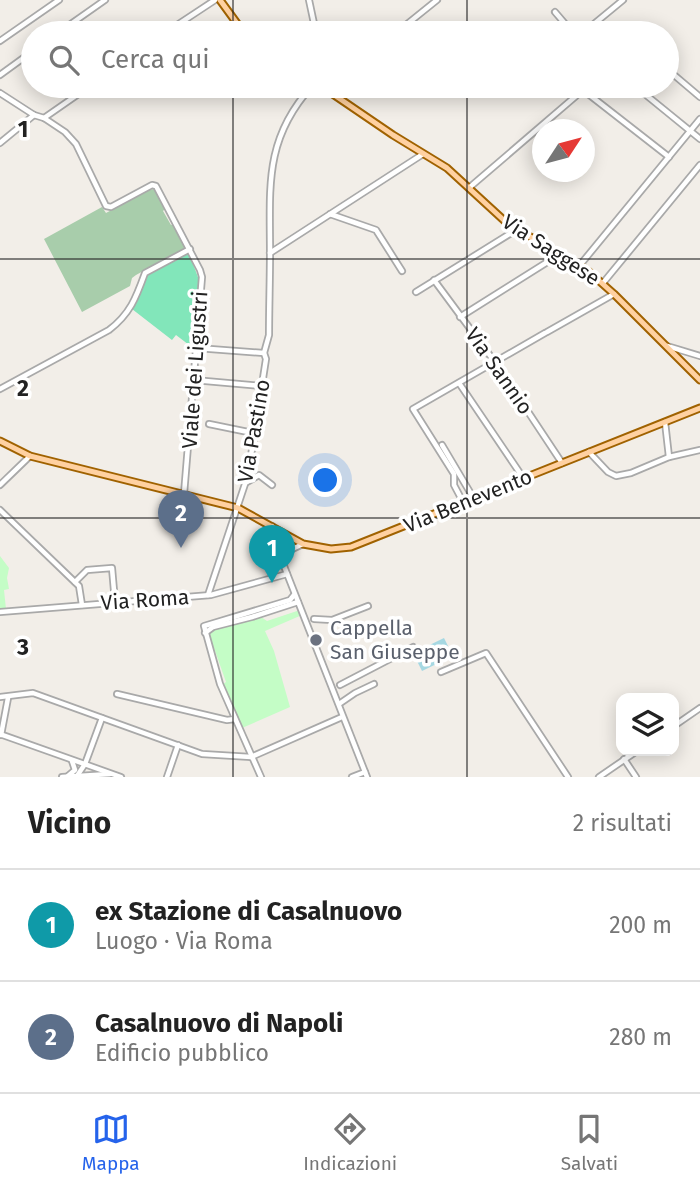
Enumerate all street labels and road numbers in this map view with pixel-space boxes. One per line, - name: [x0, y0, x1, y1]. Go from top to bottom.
- street label: Via Saggese: [497, 209, 605, 291]
- street label: Viale dei Ligustri: [177, 290, 213, 450]
- street label: Via Sannio: [460, 322, 538, 420]
- street label: Via Pastino: [232, 377, 276, 485]
- street label: Via Benevento: [400, 463, 536, 539]
- street label: Via Roma: [100, 584, 190, 616]

